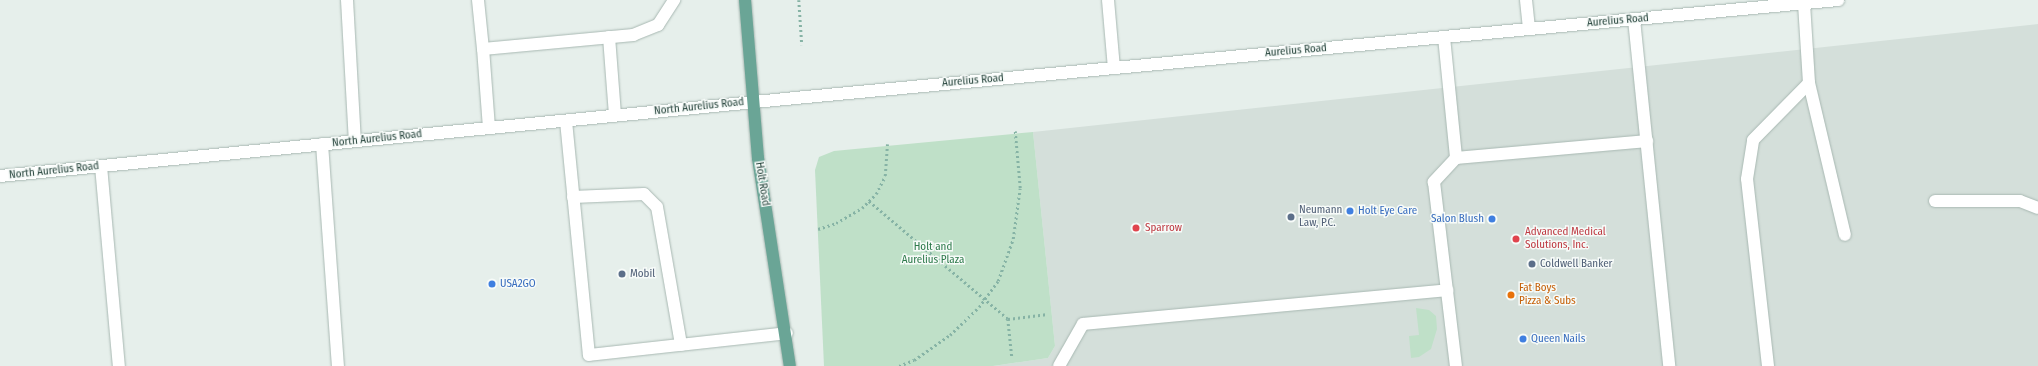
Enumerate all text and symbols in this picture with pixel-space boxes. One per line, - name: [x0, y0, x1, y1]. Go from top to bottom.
- street label: Aurelius Road: [1587, 12, 1649, 30]
- street label: Aurelius Road: [1265, 42, 1327, 60]
- street label: Aurelius Road: [942, 72, 1004, 90]
- street label: North Aurelius Road: [653, 96, 745, 118]
- street label: North Aurelius Road: [331, 128, 423, 150]
- street label: North Aurelius Road: [8, 160, 100, 182]
- street label: Holt Road: [752, 161, 772, 207]
- place label: Neumann Law, P.C.: [1299, 204, 1342, 230]
- place label: Holt Eye Care: [1358, 204, 1417, 218]
- marker: Holt Eye Care: [1345, 206, 1355, 216]
- marker: Neumann Law, P.C.: [1286, 212, 1296, 222]
- place label: Salon Blush: [1431, 212, 1484, 226]
- marker: Salon Blush: [1487, 214, 1497, 224]
- place label: Sparrow: [1145, 221, 1182, 235]
- marker: Sparrow: [1130, 222, 1142, 234]
- place label: Advanced Medical Solutions, Inc.: [1525, 226, 1606, 252]
- marker: Advanced Medical Solutions, Inc.: [1510, 233, 1522, 245]
- park label: Holt and Aurelius Plaza: [902, 241, 964, 267]
- place label: Coldwell Banker: [1540, 257, 1612, 271]
- marker: Coldwell Banker: [1527, 259, 1537, 269]
- place label: Mobil: [630, 267, 655, 281]
- marker: Mobil: [617, 269, 627, 279]
- place label: USA2GO: [500, 277, 536, 291]
- marker: USA2GO: [487, 279, 497, 289]
- place label: Fat Boys Pizza & Subs: [1519, 282, 1576, 308]
- marker: Fat Boys Pizza & Subs: [1506, 290, 1516, 300]
- place label: Queen Nails: [1531, 332, 1585, 346]
- marker: Queen Nails: [1518, 334, 1528, 344]

